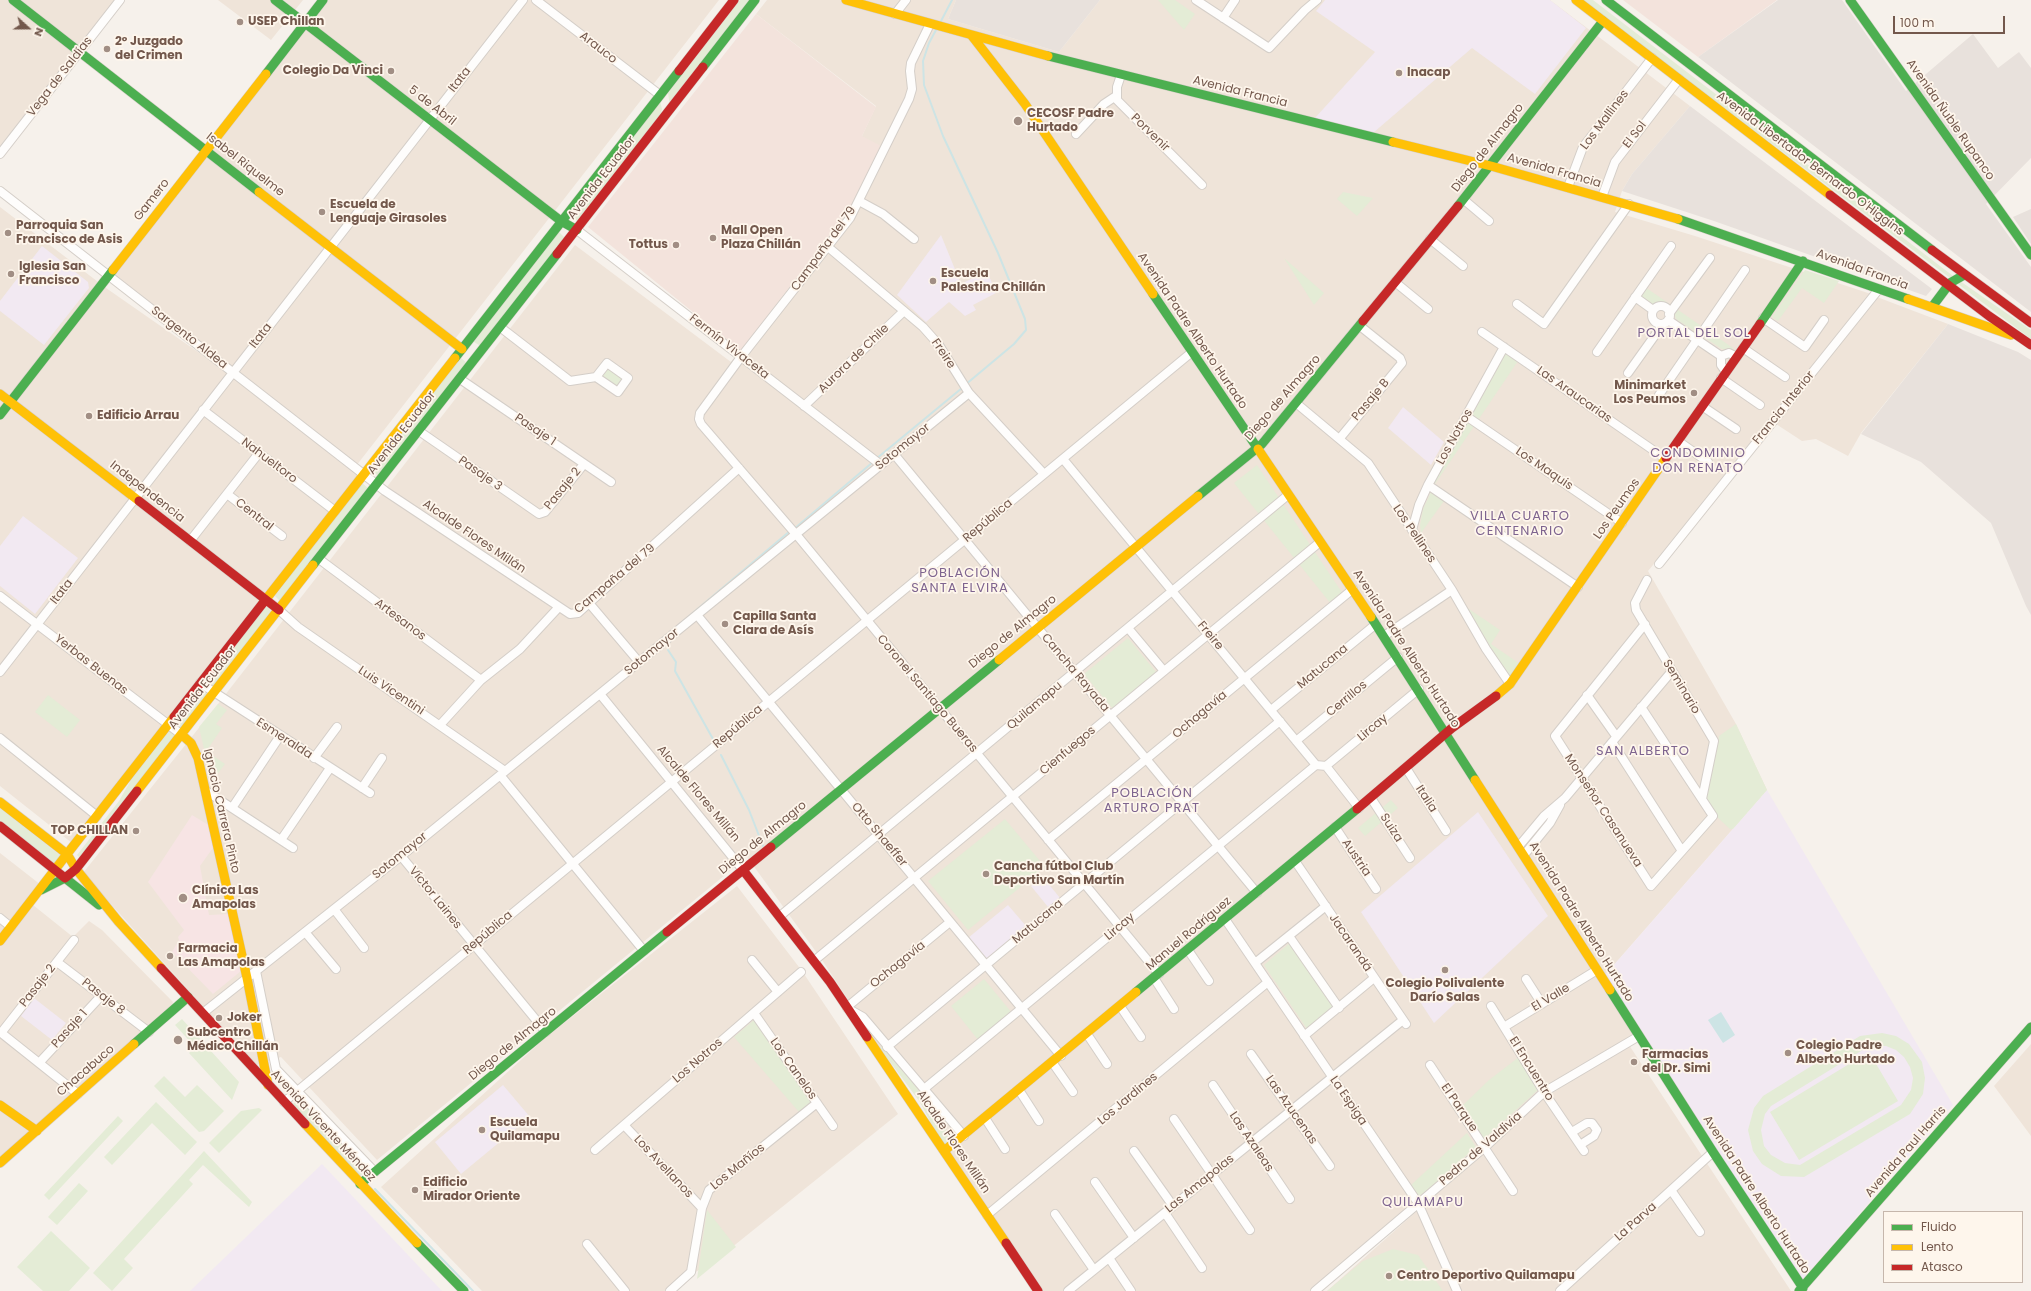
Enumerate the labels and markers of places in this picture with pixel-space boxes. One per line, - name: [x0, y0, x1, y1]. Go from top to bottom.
- place label: USEP Chillan: [248, 15, 324, 29]
- marker: USEP Chillan: [235, 17, 245, 27]
- place label: 2° Juzgado del Crimen: [115, 35, 183, 63]
- marker: 2° Juzgado del Crimen: [102, 44, 112, 54]
- place label: Colegio Da Vinci: [283, 64, 383, 78]
- marker: Colegio Da Vinci: [386, 66, 396, 76]
- place label: Inacap: [1407, 66, 1450, 80]
- marker: Inacap: [1394, 68, 1404, 78]
- place label: CECOSF Padre Hurtado: [1027, 107, 1114, 135]
- marker: CECOSF Padre Hurtado: [1012, 115, 1024, 127]
- place label: Escuela de Lenguaje Girasoles: [330, 198, 447, 226]
- marker: Escuela de Lenguaje Girasoles: [317, 207, 327, 217]
- place label: Parroquia San Francisco de Asis: [16, 219, 123, 247]
- place label: Mall Open Plaza Chillán: [721, 224, 801, 252]
- marker: Parroquia San Francisco de Asis: [3, 228, 13, 238]
- marker: Mall Open Plaza Chillán: [708, 233, 718, 243]
- place label: Tottus: [629, 238, 668, 252]
- marker: Tottus: [671, 240, 681, 250]
- place label: Iglesia San Francisco: [19, 260, 86, 288]
- place label: Escuela Palestina Chillán: [941, 267, 1046, 295]
- marker: Iglesia San Francisco: [6, 269, 16, 279]
- marker: Escuela Palestina Chillán: [928, 276, 938, 286]
- place label: Minimarket Los Peumos: [1613, 379, 1686, 407]
- marker: Minimarket Los Peumos: [1689, 388, 1699, 398]
- place label: Edificio Arrau: [97, 409, 179, 423]
- marker: Edificio Arrau: [84, 411, 94, 421]
- place label: Capilla Santa Clara de Asís: [733, 610, 816, 638]
- marker: Capilla Santa Clara de Asís: [720, 619, 730, 629]
- place label: TOP CHILLAN: [51, 824, 128, 838]
- marker: TOP CHILLAN: [131, 826, 141, 836]
- place label: Cancha fútbol Club Deportivo San Martín: [994, 860, 1124, 888]
- marker: Cancha fútbol Club Deportivo San Martín: [981, 869, 991, 879]
- place label: Clínica Las Amapolas: [192, 884, 259, 912]
- marker: Clínica Las Amapolas: [177, 892, 189, 904]
- place label: Farmacia Las Amapolas: [178, 942, 265, 970]
- marker: Farmacia Las Amapolas: [165, 951, 175, 961]
- marker: Colegio Polivalente Darío Salas: [1440, 965, 1450, 975]
- place label: Colegio Polivalente Darío Salas: [1386, 977, 1504, 1005]
- place label: Joker: [227, 1011, 262, 1025]
- marker: Joker: [214, 1013, 224, 1023]
- place label: Subcentro Médico Chillán: [187, 1026, 279, 1054]
- marker: Subcentro Médico Chillán: [172, 1034, 184, 1046]
- place label: Colegio Padre Alberto Hurtado: [1796, 1039, 1895, 1067]
- place label: Farmacias del Dr. Simi: [1642, 1048, 1711, 1076]
- marker: Colegio Padre Alberto Hurtado: [1783, 1048, 1793, 1058]
- marker: Farmacias del Dr. Simi: [1629, 1057, 1639, 1067]
- place label: Escuela Quilamapu: [490, 1116, 560, 1144]
- marker: Escuela Quilamapu: [477, 1125, 487, 1135]
- place label: Edificio Mirador Oriente: [423, 1176, 520, 1204]
- marker: Edificio Mirador Oriente: [410, 1185, 420, 1195]
- place label: Centro Deportivo Quilamapu: [1397, 1269, 1575, 1283]
- marker: Centro Deportivo Quilamapu: [1384, 1271, 1394, 1281]

